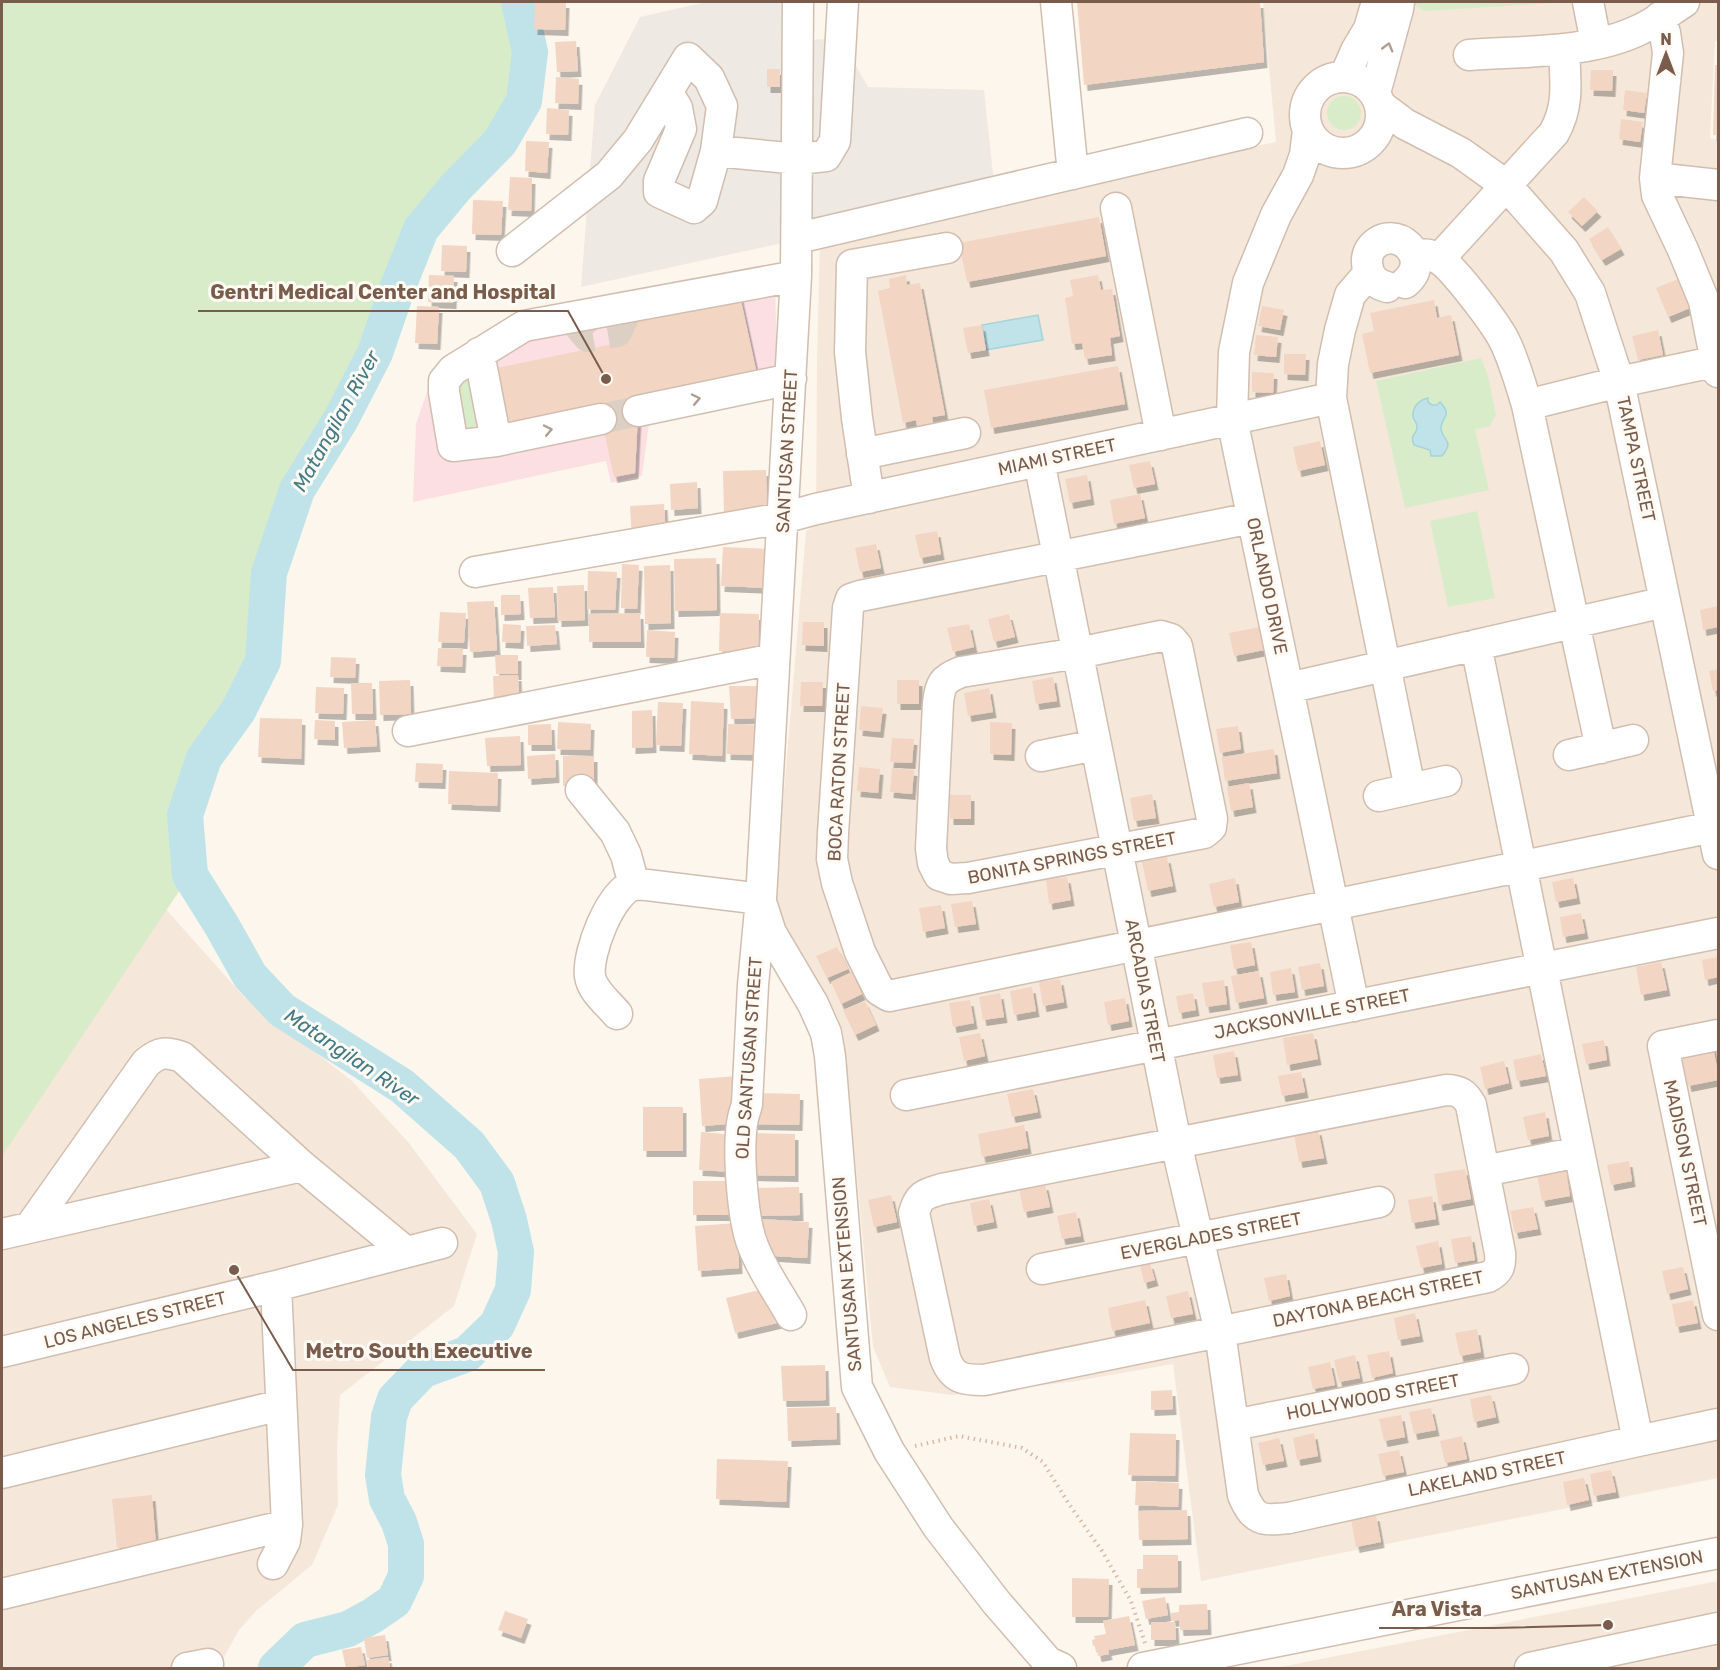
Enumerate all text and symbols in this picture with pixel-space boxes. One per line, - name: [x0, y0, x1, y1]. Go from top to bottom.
- north arrow: [1636, 24, 1696, 84]
- text: N: [1660, 30, 1672, 49]
- one-way arrow: [1381, 43, 1393, 53]
- callout: Gentri Medical Center and Hospital: [198, 273, 568, 311]
- text: Gentri Medical Center and Hospital: [210, 280, 556, 304]
- water label: Matangilan River: [287, 345, 385, 496]
- street label: SANTUSAN STREET: [772, 368, 802, 534]
- one-way arrow: [690, 393, 700, 406]
- street label: TAMPA STREET: [1612, 394, 1660, 524]
- one-way arrow: [543, 424, 553, 437]
- street label: MIAMI STREET: [996, 434, 1118, 480]
- street label: ORLANDO DRIVE: [1242, 515, 1292, 657]
- street label: BOCA RATON STREET: [823, 682, 855, 862]
- street label: BONITA SPRINGS STREET: [966, 827, 1178, 889]
- street label: ARCADIA STREET: [1120, 917, 1170, 1065]
- street label: OLD SANTUSAN STREET: [731, 956, 767, 1160]
- street label: JACKSONVILLE STREET: [1212, 984, 1412, 1044]
- water label: Matangilan River: [280, 1003, 425, 1112]
- street label: MADISON STREET: [1659, 1078, 1711, 1228]
- street label: SANTUSAN EXTENSION: [828, 1176, 866, 1372]
- street label: EVERGLADES STREET: [1119, 1208, 1303, 1264]
- street label: DAYTONA BEACH STREET: [1271, 1266, 1485, 1332]
- street label: LOS ANGELES STREET: [42, 1287, 228, 1353]
- callout: Metro South Executive: [293, 1332, 545, 1370]
- text: Metro South Executive: [305, 1339, 533, 1363]
- street label: HOLLYWOOD STREET: [1285, 1369, 1461, 1425]
- street label: LAKELAND STREET: [1406, 1447, 1568, 1501]
- street label: SANTUSAN EXTENSION: [1509, 1546, 1705, 1604]
- callout: Ara Vista: [1379, 1590, 1494, 1628]
- text: Ara Vista: [1392, 1597, 1482, 1621]

